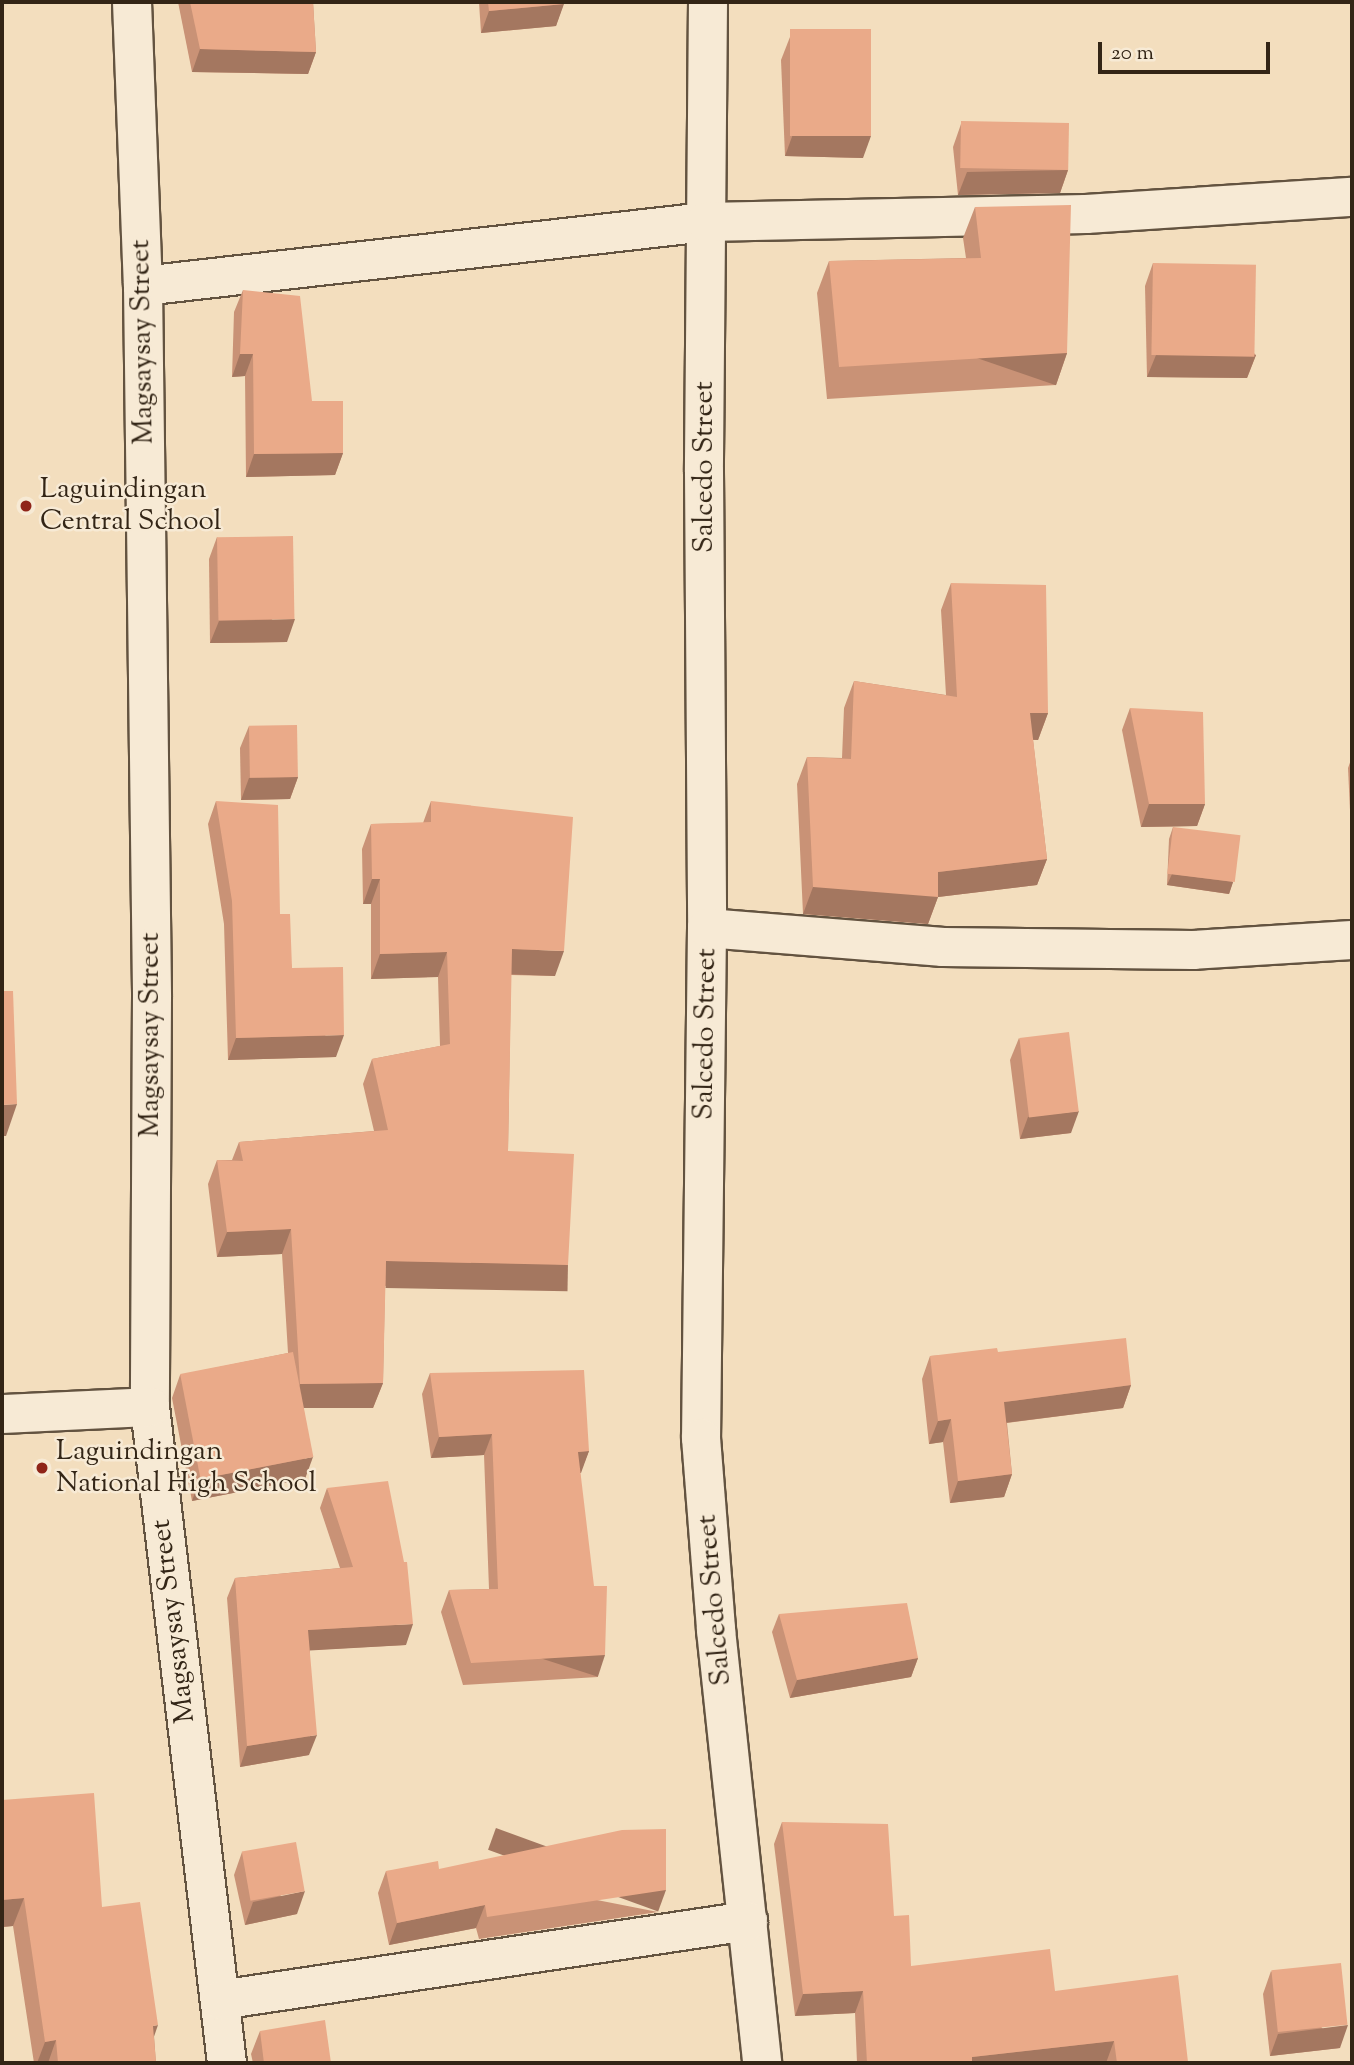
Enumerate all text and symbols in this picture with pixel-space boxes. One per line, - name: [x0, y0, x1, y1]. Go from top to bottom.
- scale bar: [1102, 28, 1274, 72]
- text: 20 m: [1111, 39, 1154, 69]
- street label: Magsaysay Street: [124, 239, 162, 445]
- street label: Salcedo Street: [688, 381, 722, 553]
- place label: Laguindingan Central School: [40, 473, 222, 539]
- marker: Laguindingan Central School: [18, 498, 34, 514]
- street label: Magsaysay Street: [134, 932, 168, 1138]
- street label: Salcedo Street: [688, 948, 724, 1120]
- place label: Laguindingan National High School: [56, 1435, 316, 1501]
- marker: Laguindingan National High School: [34, 1460, 50, 1476]
- street label: Salcedo Street: [691, 1513, 739, 1687]
- street label: Magsaysay Street: [145, 1517, 203, 1725]

